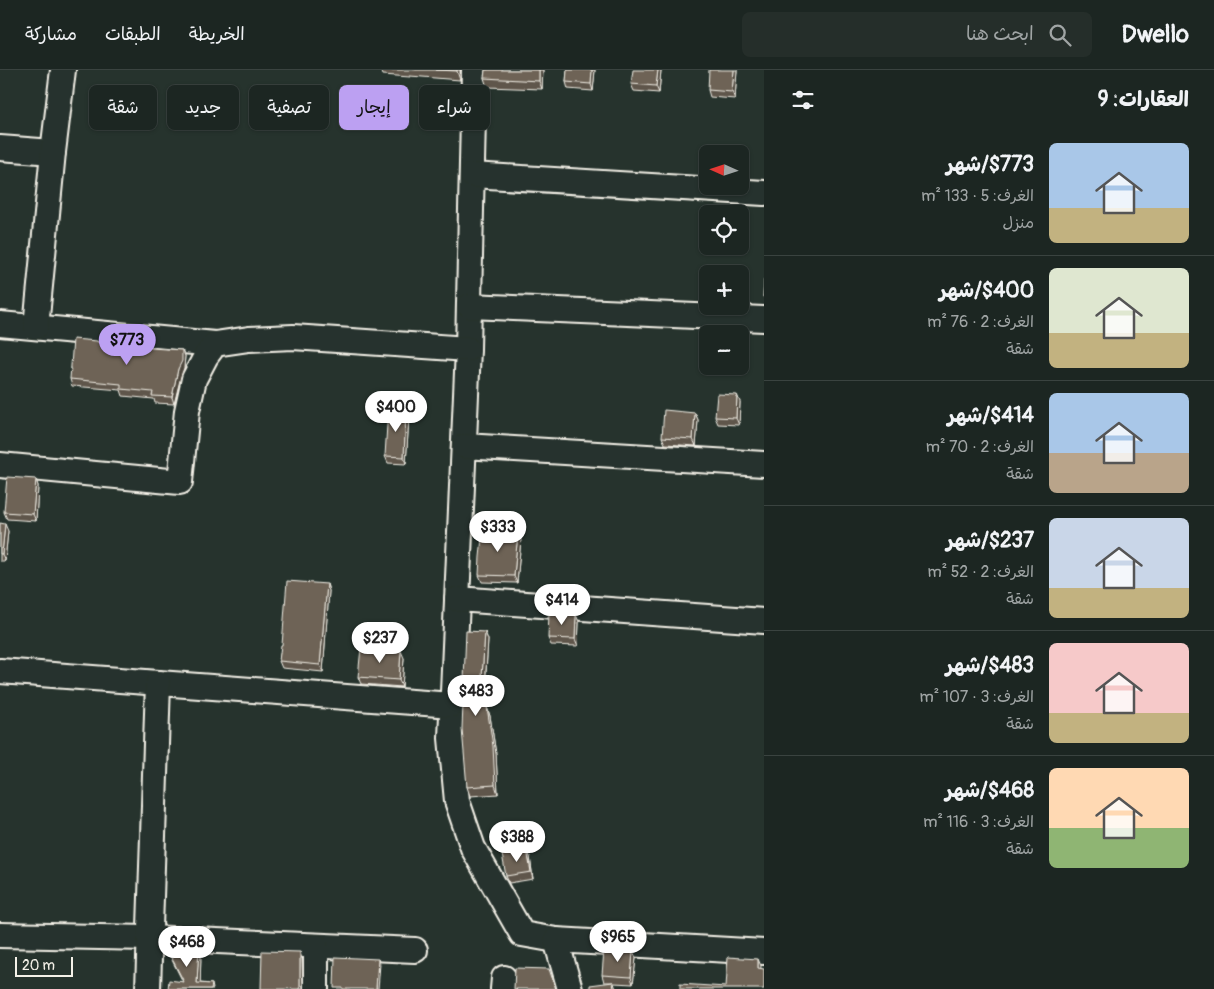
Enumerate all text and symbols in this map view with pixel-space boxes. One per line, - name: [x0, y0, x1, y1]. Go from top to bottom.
- search box: [742, 12, 1092, 57]
- text: Dwello: [1122, 20, 1189, 49]
- icon: search: [1046, 21, 1074, 49]
- text: ابحث هنا: [966, 22, 1034, 46]
- text: مشاركة: [25, 23, 77, 46]
- text: الطبقات: [105, 23, 161, 46]
- text: الخريطة: [189, 23, 245, 46]
- chip: شقة: [89, 85, 157, 130]
- chip: جديد: [167, 85, 239, 130]
- chip: تصفية: [249, 85, 329, 130]
- chip: إيجار: [339, 85, 409, 130]
- chip: شراء: [419, 85, 490, 130]
- icon: filters: [789, 86, 817, 114]
- text: العقارات: 9: [1098, 86, 1189, 113]
- north arrow: [699, 145, 749, 195]
- map controls: [699, 145, 749, 375]
- text: $773/شهر: [946, 151, 1034, 178]
- icon: home: [1089, 163, 1149, 223]
- text: الغرف: 5 · 133 m²: [921, 186, 1034, 206]
- button: locate: [699, 205, 749, 255]
- text: منزل: [1002, 213, 1034, 233]
- button: +: [699, 265, 749, 315]
- text: $400/شهر: [939, 277, 1034, 304]
- icon: home: [1089, 288, 1149, 348]
- text: الغرف: 2 · 76 m²: [927, 312, 1034, 332]
- pin: $773: [97, 324, 157, 366]
- button: −: [699, 325, 749, 375]
- text: $773: [110, 330, 144, 350]
- text: شقة: [1006, 339, 1034, 359]
- pin: $400: [366, 390, 426, 433]
- text: $400: [376, 397, 416, 417]
- text: $414/شهر: [948, 402, 1034, 429]
- icon: home: [1089, 413, 1149, 473]
- text: الغرف: 2 · 70 m²: [926, 437, 1034, 457]
- text: شقة: [1006, 464, 1034, 484]
- pin: $333: [468, 510, 528, 553]
- text: $333: [480, 517, 516, 537]
- text: $237/شهر: [946, 527, 1034, 554]
- icon: home: [1089, 538, 1149, 598]
- text: الغرف: 2 · 52 m²: [927, 562, 1034, 582]
- pin: $414: [532, 584, 592, 626]
- text: شقة: [1006, 589, 1034, 609]
- text: $414: [545, 590, 579, 610]
- pin: $237: [350, 622, 410, 664]
- text: $237: [363, 628, 397, 648]
- text: $483/شهر: [946, 652, 1034, 679]
- icon: home: [1089, 663, 1149, 723]
- pin: $483: [446, 674, 506, 717]
- text: $483: [459, 681, 493, 701]
- text: الغرف: 3 · 107 m²: [919, 687, 1034, 707]
- text: شقة: [1006, 714, 1034, 734]
- text: $468/شهر: [945, 777, 1034, 804]
- icon: home: [1089, 788, 1149, 848]
- text: الغرف: 3 · 116 m²: [923, 812, 1034, 832]
- pin: $388: [487, 820, 547, 863]
- text: $388: [500, 827, 534, 847]
- text: شقة: [1006, 839, 1034, 859]
- pin: $965: [588, 920, 648, 963]
- pin: $468: [157, 926, 217, 968]
- text: $965: [601, 927, 635, 947]
- text: $468: [169, 932, 205, 952]
- scale bar: [15, 954, 72, 977]
- text: 20 m: [22, 957, 55, 974]

